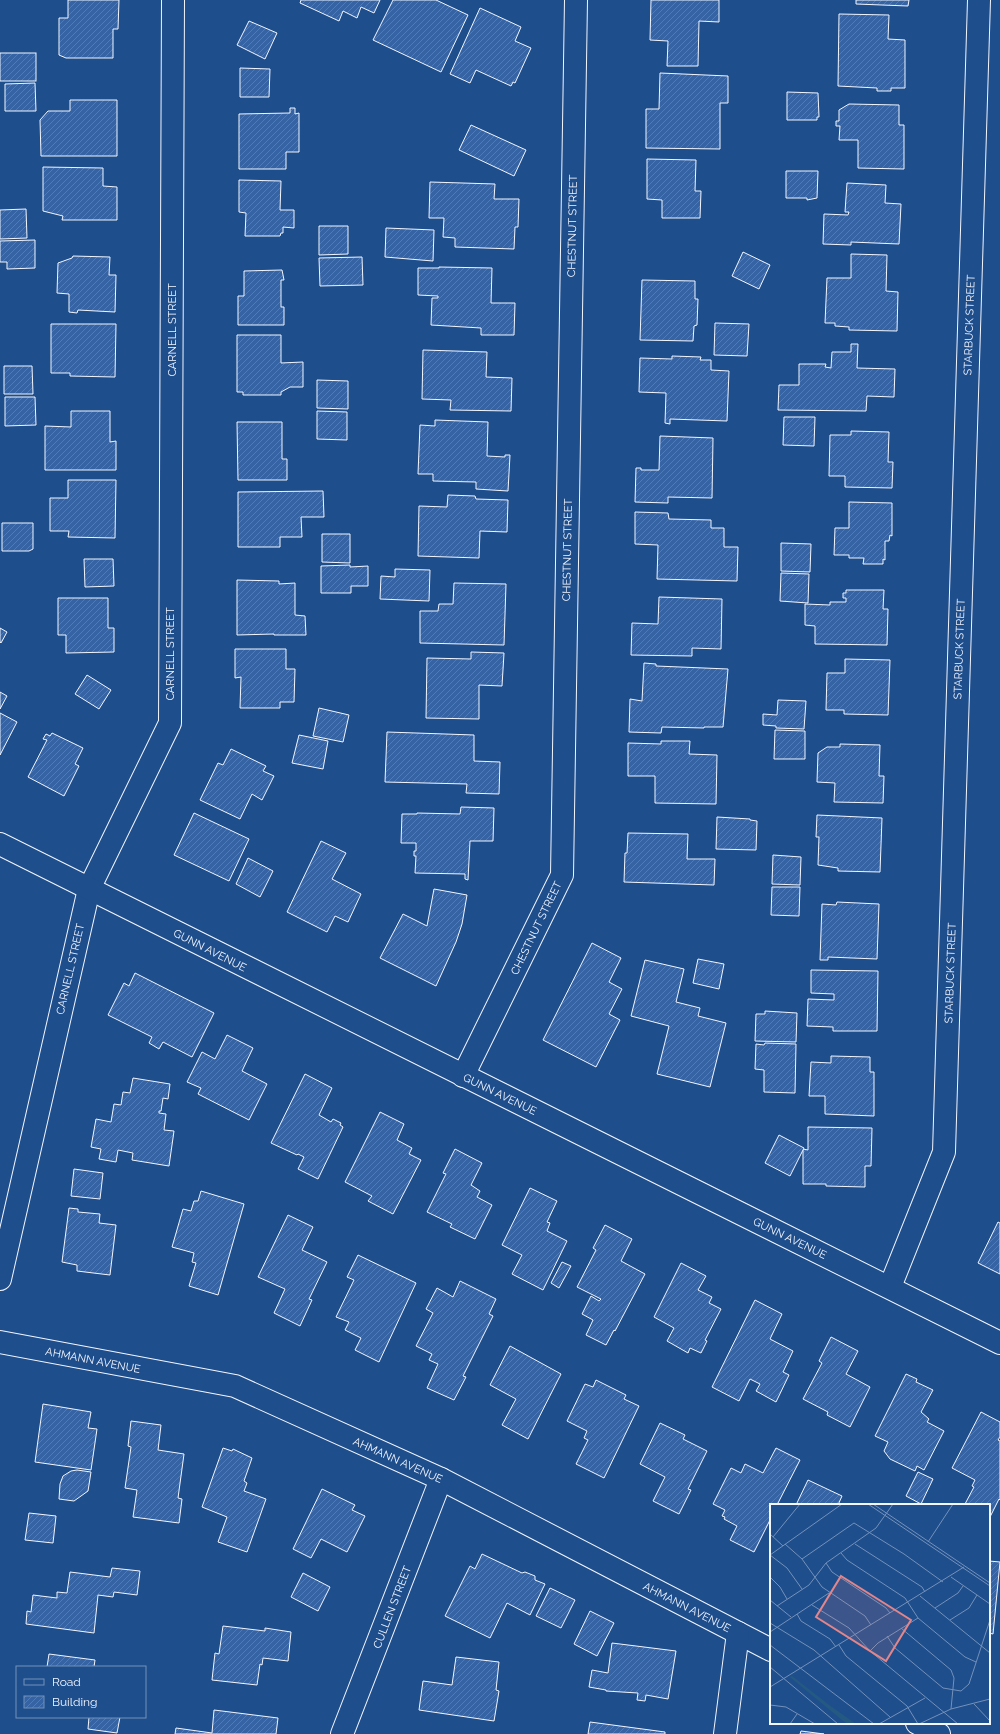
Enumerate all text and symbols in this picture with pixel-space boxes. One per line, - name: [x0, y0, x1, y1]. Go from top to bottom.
- street label: CHESTNUT STREET: [565, 174, 580, 277]
- street label: STARBUCK STREET: [961, 274, 978, 376]
- street label: CARNELL STREET: [166, 283, 179, 377]
- street label: CHESTNUT STREET: [560, 498, 575, 601]
- street label: STARBUCK STREET: [951, 598, 968, 700]
- street label: CARNELL STREET: [164, 607, 177, 701]
- street label: CHESTNUT STREET: [508, 879, 565, 977]
- street label: CARNELL STREET: [54, 922, 87, 1016]
- street label: STARBUCK STREET: [942, 922, 959, 1024]
- street label: GUNN AVENUE: [171, 926, 249, 975]
- street label: GUNN AVENUE: [461, 1071, 539, 1118]
- street label: GUNN AVENUE: [751, 1215, 829, 1262]
- street label: AHMANN AVENUE: [44, 1345, 142, 1376]
- street label: AHMANN AVENUE: [351, 1435, 445, 1486]
- inset map: [770, 1504, 990, 1724]
- street label: CULLEN STREET: [371, 1564, 414, 1650]
- street label: AHMANN AVENUE: [641, 1580, 733, 1635]
- legend: [16, 1666, 146, 1718]
- text: Road: [52, 1675, 81, 1689]
- text: Building: [52, 1695, 98, 1709]

